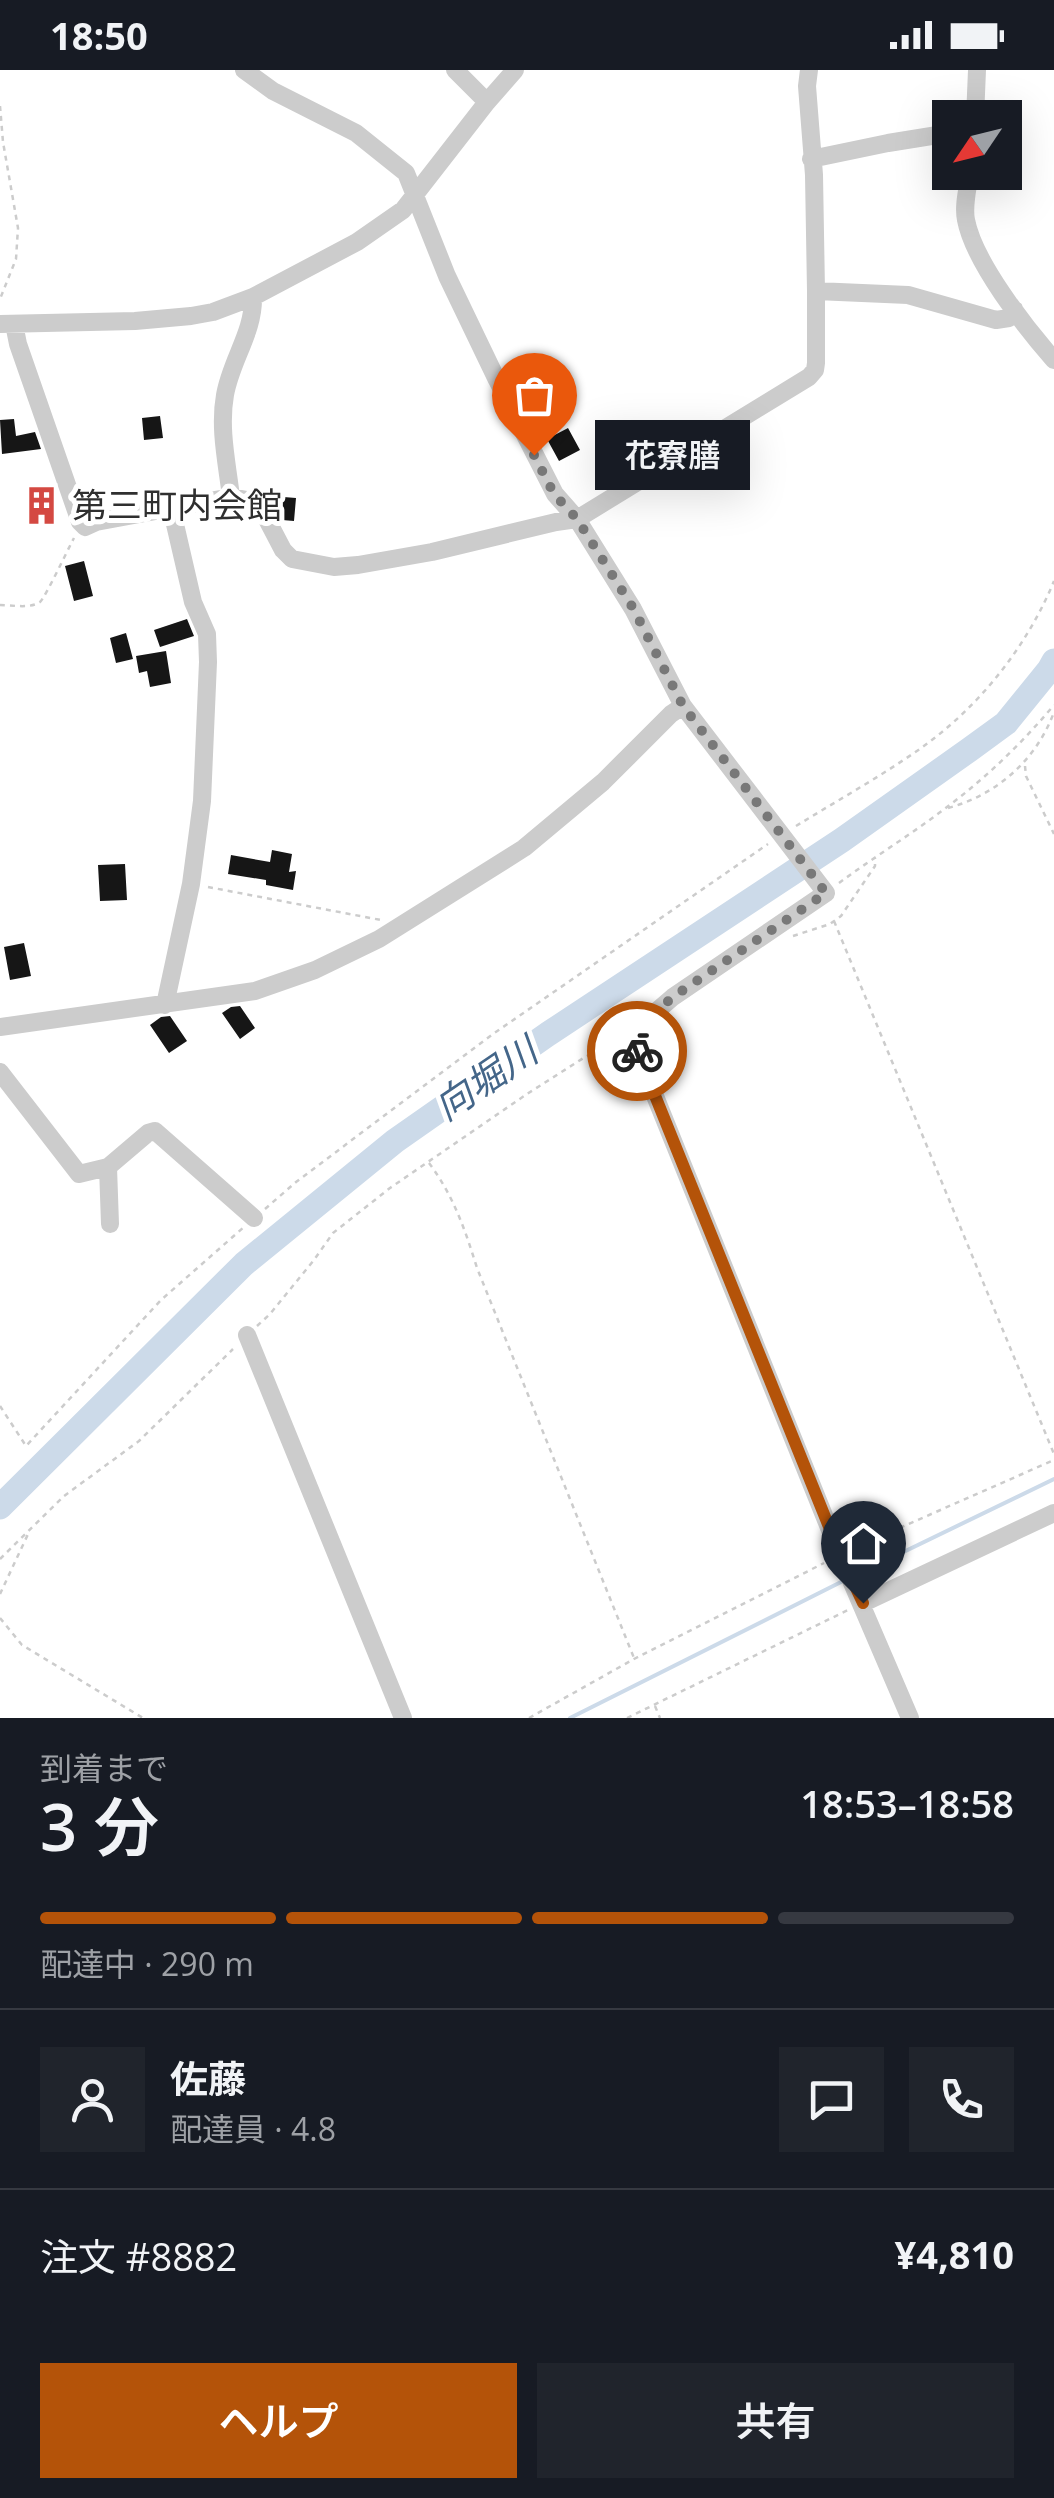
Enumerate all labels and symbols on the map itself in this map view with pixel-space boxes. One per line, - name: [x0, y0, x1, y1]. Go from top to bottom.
- north arrow: [932, 100, 1022, 190]
- pin: [492, 353, 577, 456]
- callout: 花寮膳: [594, 420, 749, 490]
- place label: 第三町内会館: [72, 481, 282, 528]
- building icon: 第三町内会館: [21, 485, 63, 527]
- courier: [587, 1001, 687, 1101]
- water label: 向堀川: [423, 1022, 550, 1131]
- pin: [821, 1501, 906, 1604]

